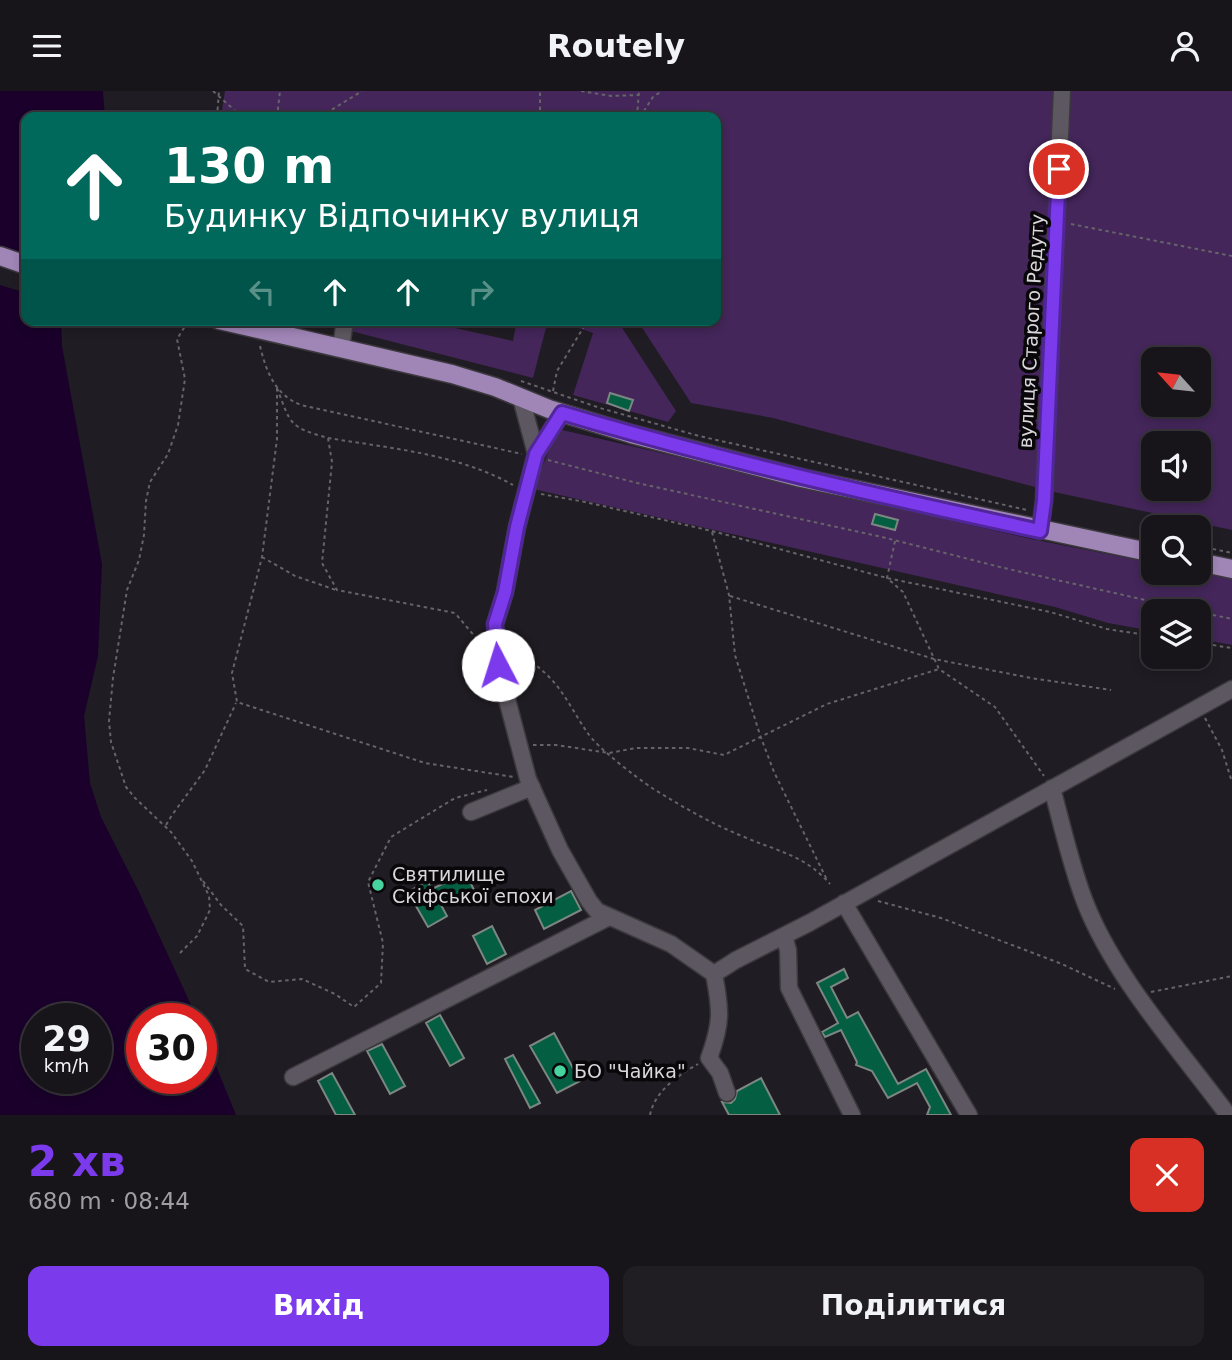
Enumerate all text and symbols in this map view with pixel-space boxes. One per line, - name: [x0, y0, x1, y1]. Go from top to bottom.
- icon: menu: [28, 27, 66, 65]
- text: Routely: [547, 27, 685, 65]
- icon: person: [1166, 27, 1204, 65]
- text: 130 m: [164, 138, 334, 195]
- pin: [1029, 139, 1089, 199]
- icon: ahead: [49, 140, 140, 231]
- icon: arrive: [1040, 150, 1078, 188]
- text: Будинку Відпочинку вулиця: [164, 197, 640, 235]
- street label: вулиця Старого Редуту: [1014, 213, 1048, 449]
- icon: left: [243, 273, 281, 311]
- icon: ahead: [316, 273, 354, 311]
- icon: ahead: [389, 273, 427, 311]
- icon: right: [462, 273, 500, 311]
- north arrow: [1141, 347, 1211, 417]
- map controls: [1141, 347, 1211, 669]
- button: sound: [1141, 431, 1211, 501]
- button: search: [1141, 515, 1211, 585]
- button: layers: [1141, 599, 1211, 669]
- position arrow: [461, 628, 535, 702]
- place label: Святилище Скіфської епохи: [392, 863, 554, 907]
- marker: Святилище Скіфської епохи: [370, 877, 386, 893]
- speed limit sign: 30: [126, 1003, 217, 1094]
- text: 29: [42, 1019, 91, 1059]
- text: km/h: [44, 1055, 89, 1076]
- place label: БО "Чайка": [574, 1060, 686, 1082]
- marker: БО "Чайка": [552, 1063, 568, 1079]
- text: 2 хв: [28, 1137, 126, 1186]
- button: close: [1130, 1138, 1204, 1212]
- text: 680 m · 08:44: [28, 1188, 190, 1214]
- button: Вихід: [28, 1266, 609, 1346]
- button: Поділитися: [623, 1266, 1204, 1346]

